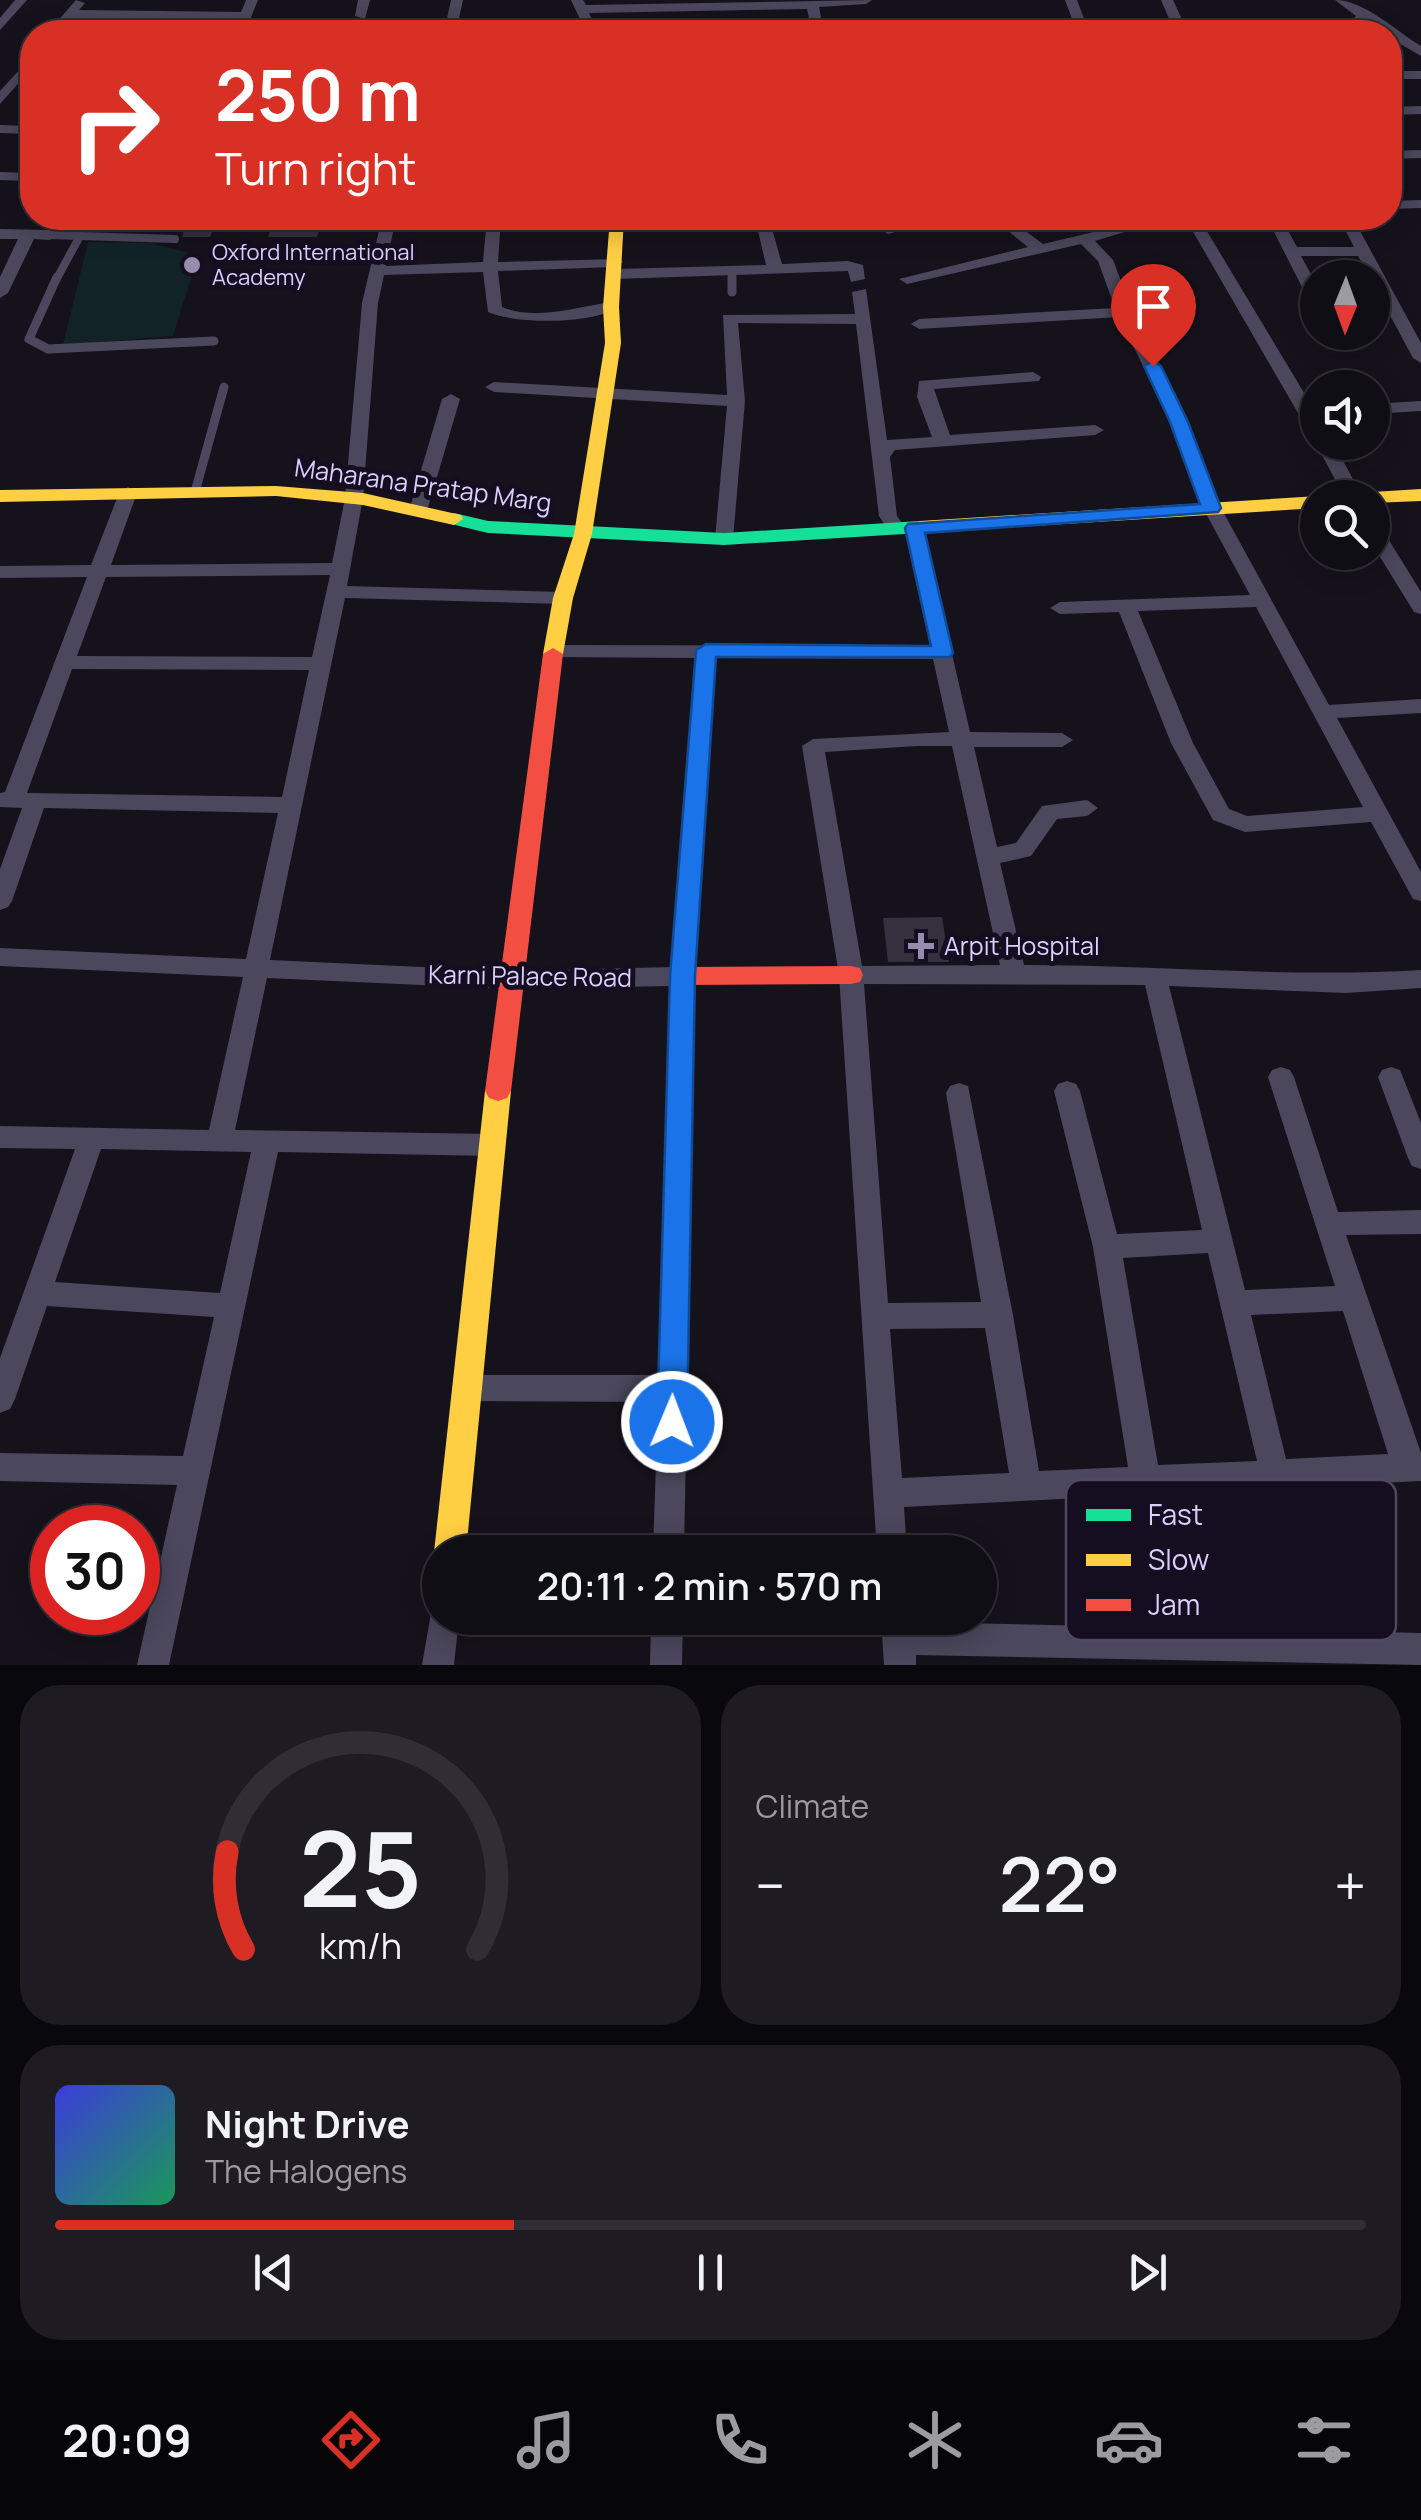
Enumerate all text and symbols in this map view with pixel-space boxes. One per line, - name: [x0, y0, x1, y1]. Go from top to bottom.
- text: 250 m: [215, 46, 421, 142]
- icon: right: [50, 60, 180, 190]
- text: Turn right: [215, 137, 416, 199]
- place label: Oxford International Academy: [212, 237, 415, 292]
- marker: Oxford International Academy: [181, 254, 203, 276]
- north arrow: [1300, 260, 1390, 350]
- map controls: [1300, 260, 1390, 570]
- pin: [1111, 264, 1196, 367]
- icon: arrive: [1126, 279, 1181, 334]
- button: sound: [1300, 370, 1390, 460]
- street label: Maharana Pratap Marg: [292, 449, 554, 520]
- button: search: [1300, 480, 1390, 570]
- place label: Arpit Hospital: [944, 928, 1100, 963]
- marker: Arpit Hospital: [908, 933, 934, 959]
- street label: Karni Palace Road: [428, 956, 632, 995]
- position arrow: [620, 1370, 724, 1474]
- legend: [1066, 1480, 1396, 1640]
- text: Fast: [1148, 1495, 1203, 1533]
- speed limit sign: 30: [30, 1505, 160, 1635]
- text: Slow: [1148, 1540, 1209, 1578]
- text: 20:11 · 2 min · 570 m: [537, 1559, 882, 1611]
- text: Jam: [1148, 1585, 1200, 1623]
- text: Climate: [756, 1784, 869, 1828]
- text: 25: [299, 1796, 422, 1938]
- text: 22°: [999, 1832, 1121, 1935]
- text: −: [756, 1847, 785, 1923]
- text: +: [1334, 1847, 1366, 1923]
- text: km/h: [319, 1921, 402, 1970]
- text: Night Drive: [205, 2097, 410, 2149]
- text: The Halogens: [205, 2149, 407, 2193]
- icon: previous: [246, 2245, 301, 2300]
- icon: pause: [683, 2245, 738, 2300]
- icon: next: [1120, 2245, 1175, 2300]
- icon: directions: [316, 2405, 386, 2475]
- icon: music: [511, 2405, 581, 2475]
- icon: phone: [705, 2405, 775, 2475]
- icon: climate: [900, 2405, 970, 2475]
- icon: car: [1094, 2405, 1164, 2475]
- icon: filters: [1289, 2405, 1359, 2475]
- text: 20:09: [62, 2409, 192, 2471]

